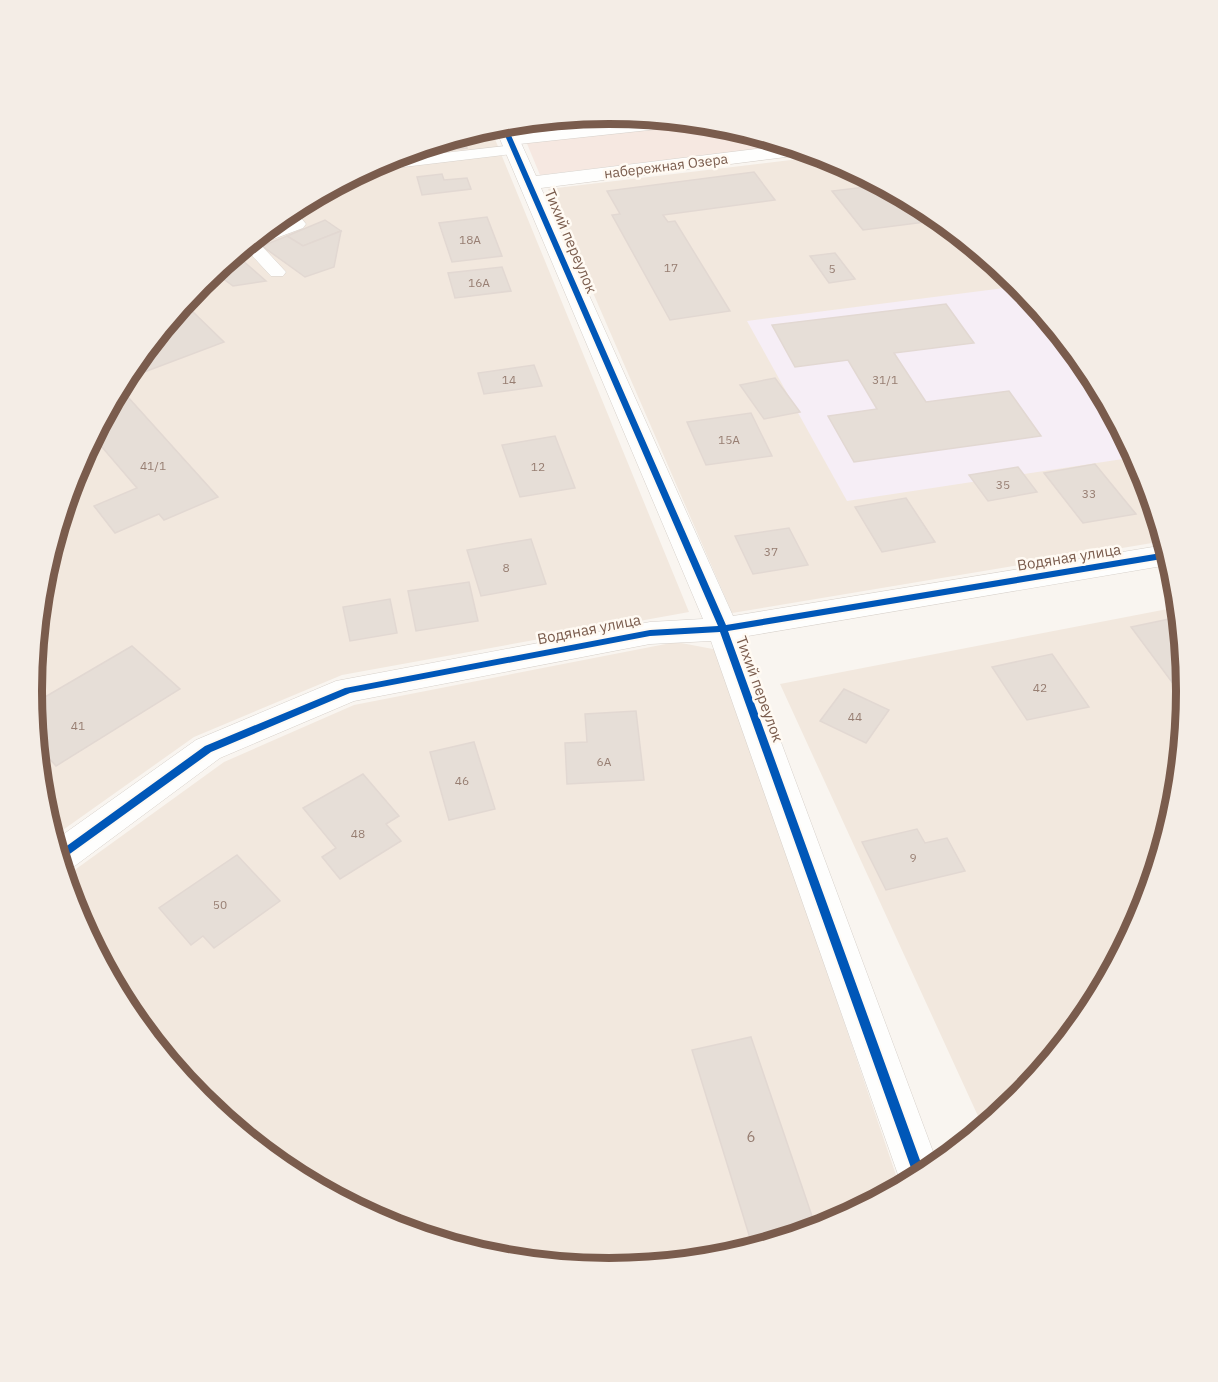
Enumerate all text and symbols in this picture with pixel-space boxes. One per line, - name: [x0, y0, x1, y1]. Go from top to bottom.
- street label: набережная Озера: [603, 149, 729, 183]
- street label: Тихий переулок: [540, 186, 602, 296]
- house number: 18А: [459, 232, 481, 247]
- house number: 17: [664, 260, 678, 275]
- house number: 5: [828, 261, 836, 276]
- house number: 16А: [468, 275, 490, 290]
- house number: 14: [502, 372, 516, 387]
- house number: 31/1: [872, 372, 898, 387]
- house number: 15А: [718, 432, 740, 447]
- house number: 41/1: [140, 458, 166, 473]
- house number: 12: [531, 459, 545, 474]
- house number: 35: [996, 477, 1010, 492]
- house number: 33: [1082, 486, 1096, 501]
- street label: Водяная улица: [1016, 539, 1122, 575]
- house number: 37: [764, 544, 778, 559]
- house number: 8: [502, 560, 510, 575]
- street label: Водяная улица: [536, 610, 642, 648]
- street label: Тихий переулок: [732, 633, 788, 745]
- house number: 42: [1033, 680, 1047, 695]
- house number: 44: [848, 709, 862, 724]
- house number: 41: [71, 718, 85, 733]
- house number: 6А: [597, 754, 612, 769]
- house number: 46: [455, 773, 469, 788]
- house number: 48: [351, 826, 365, 841]
- house number: 9: [909, 850, 917, 865]
- house number: 50: [213, 897, 227, 912]
- house number: 6: [746, 1127, 756, 1146]

